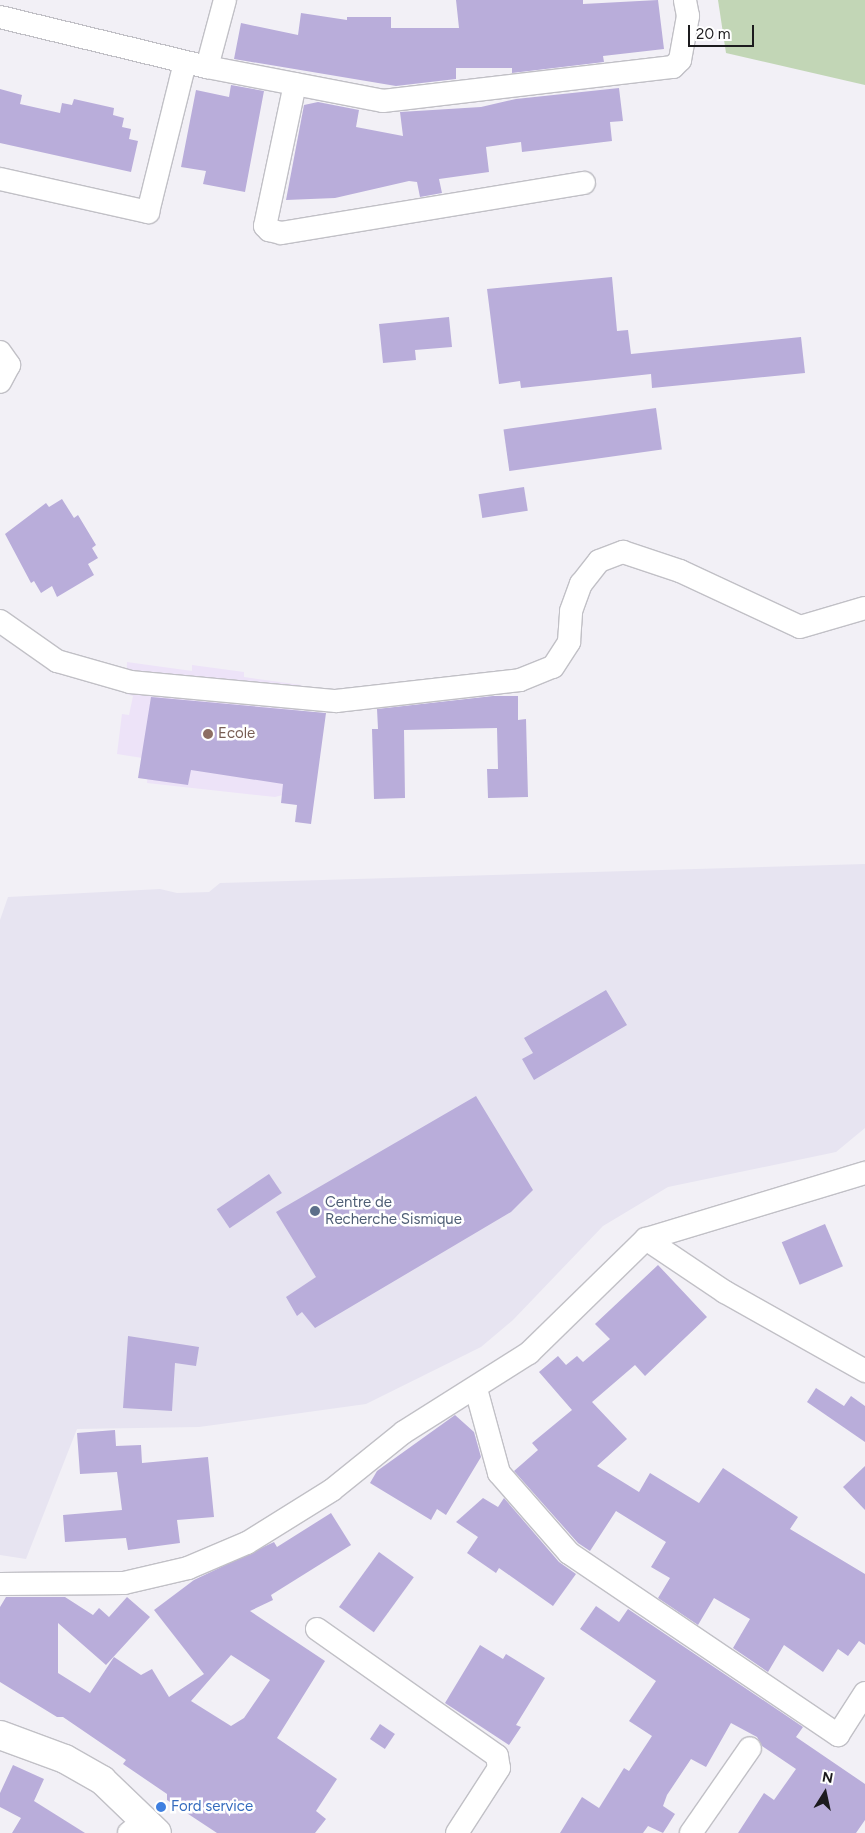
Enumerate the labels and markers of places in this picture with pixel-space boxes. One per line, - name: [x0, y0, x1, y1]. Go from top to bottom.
- place label: Ecole: [218, 725, 255, 743]
- marker: Ecole: [202, 728, 214, 740]
- place label: Centre de Recherche Sismique: [325, 1193, 462, 1228]
- marker: Centre de Recherche Sismique: [309, 1205, 321, 1217]
- place label: Ford service: [171, 1798, 253, 1816]
- marker: Ford service: [155, 1801, 167, 1813]

